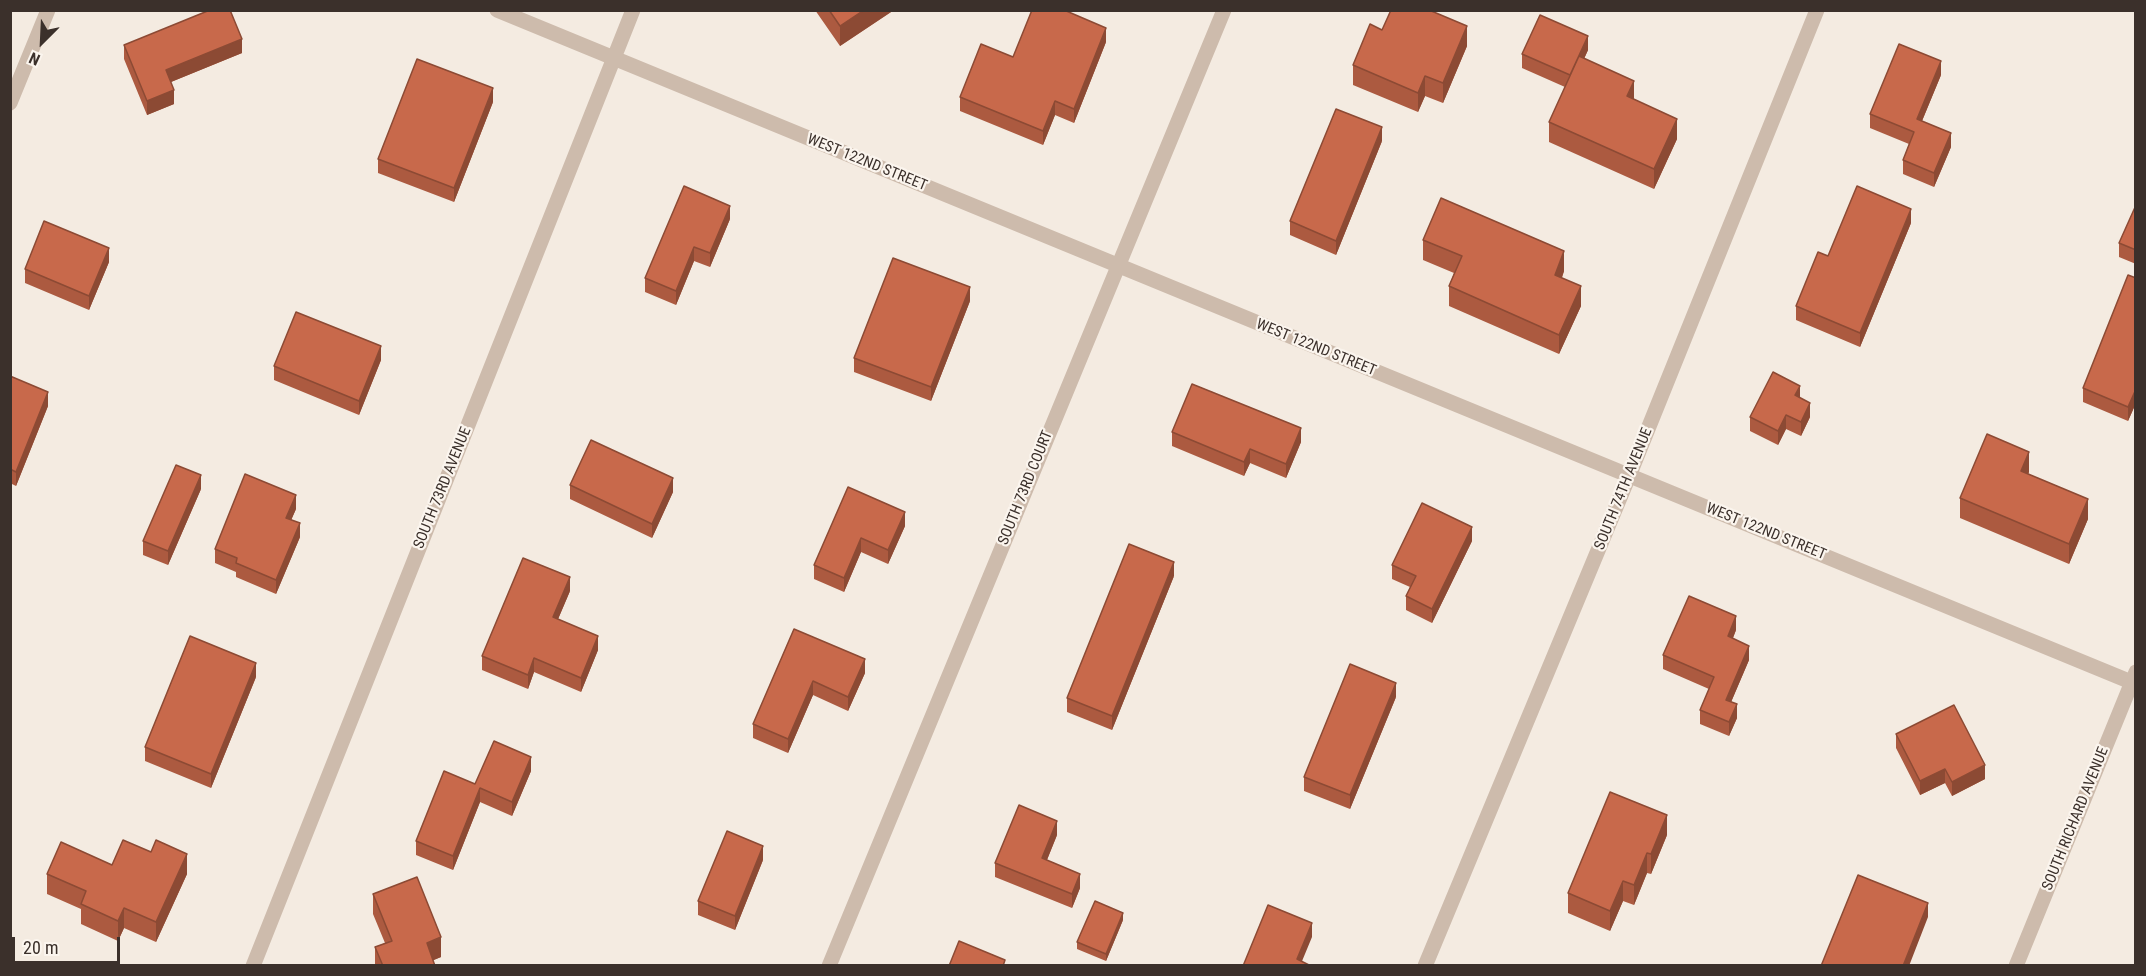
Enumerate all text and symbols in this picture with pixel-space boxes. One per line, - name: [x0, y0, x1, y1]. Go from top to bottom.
- north arrow: [12, 12, 72, 72]
- text: N: [26, 48, 43, 70]
- street label: WEST 122ND STREET: [804, 131, 930, 195]
- street label: WEST 122ND STREET: [1253, 316, 1379, 380]
- street label: SOUTH 73RD AVENUE: [410, 425, 476, 551]
- street label: SOUTH 74TH AVENUE: [1591, 425, 1657, 553]
- street label: SOUTH 73RD COURT: [995, 428, 1057, 548]
- street label: WEST 122ND STREET: [1703, 500, 1829, 564]
- street label: SOUTH RICHARD AVENUE: [2039, 745, 2113, 893]
- scale bar: [15, 925, 123, 963]
- text: 20 m: [23, 937, 58, 958]

